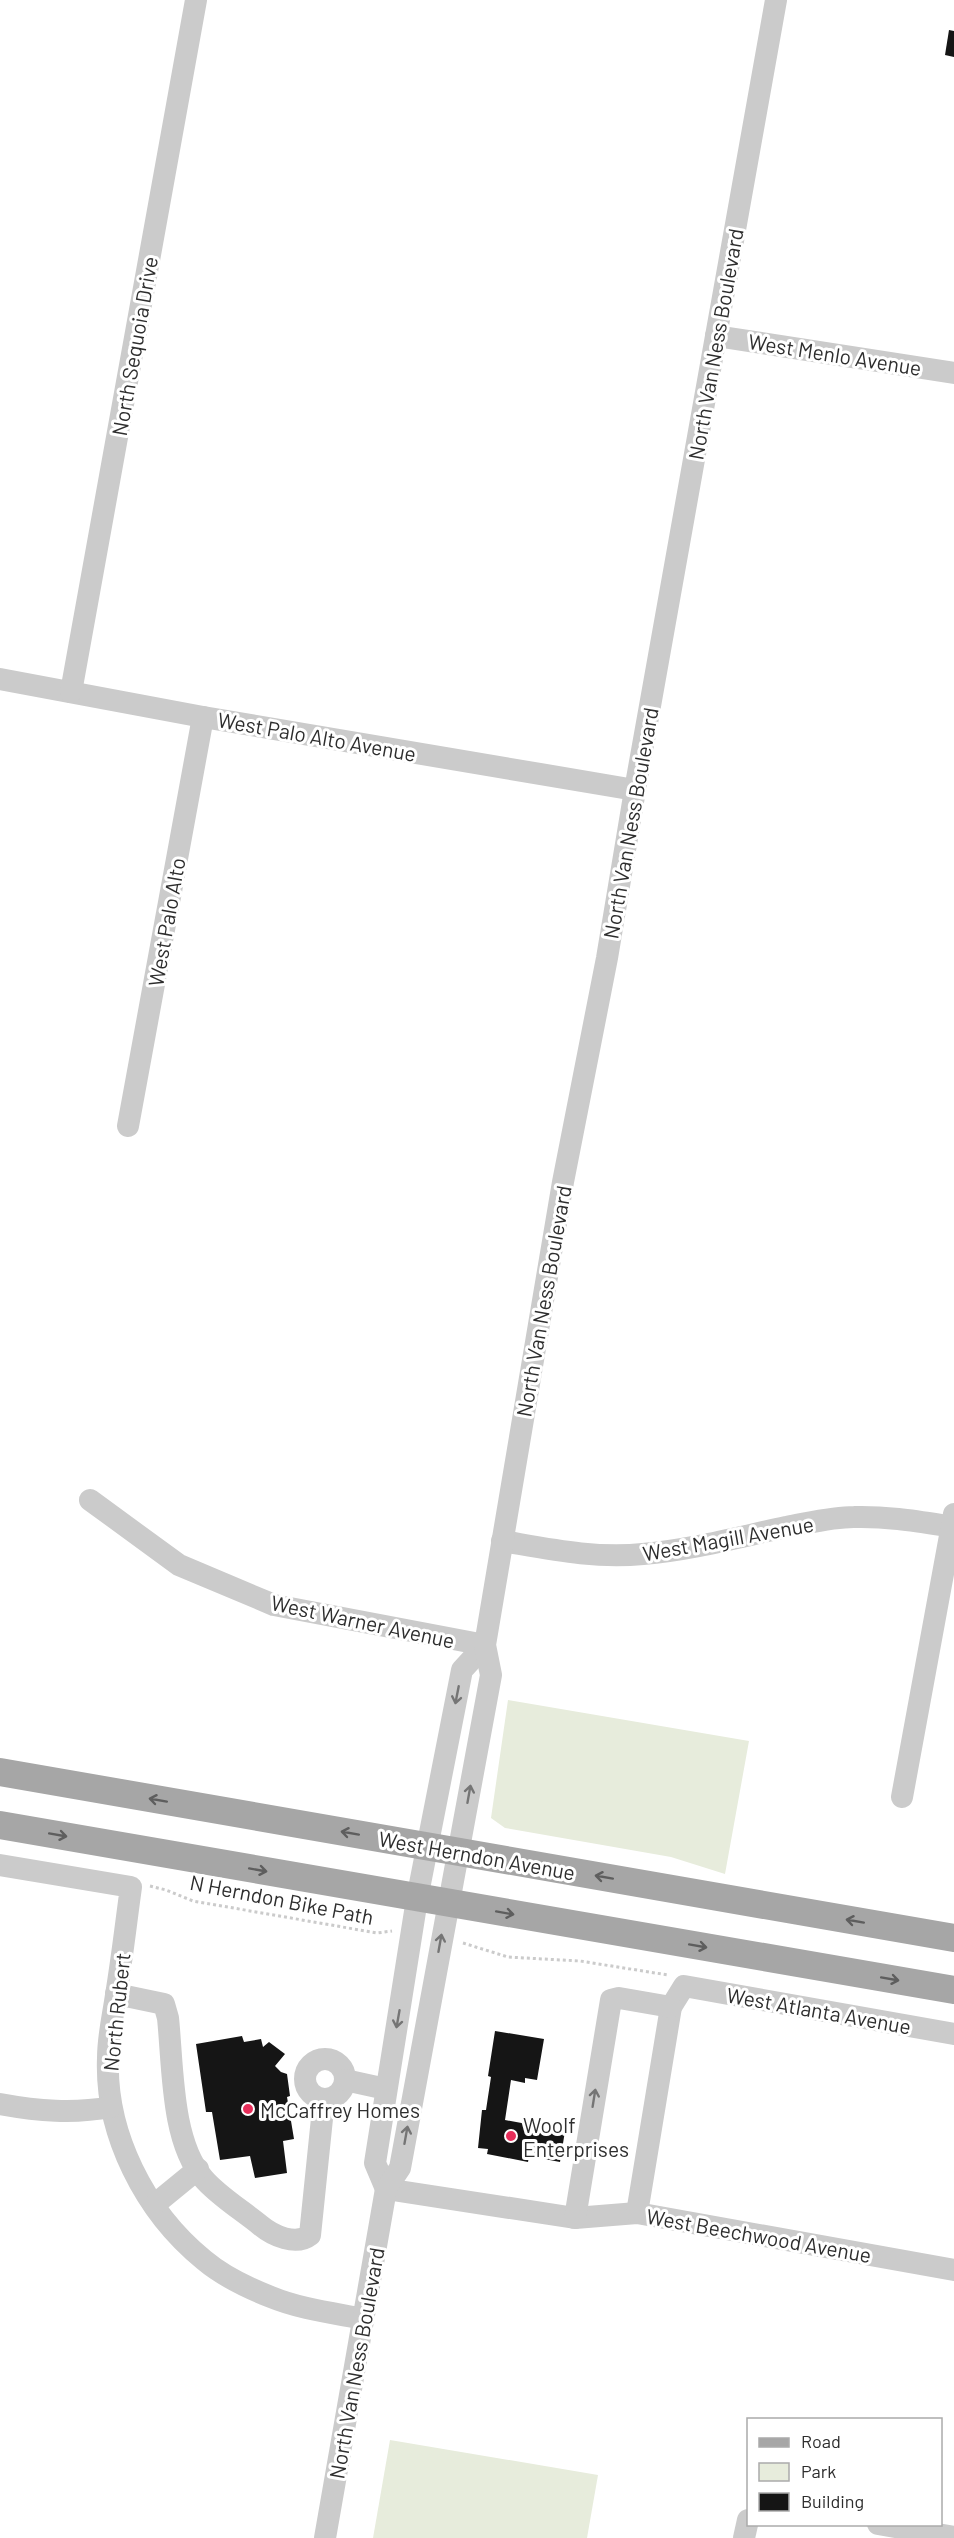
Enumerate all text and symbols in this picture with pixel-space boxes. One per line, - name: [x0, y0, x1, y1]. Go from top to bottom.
- street label: North Van Ness Boulevard: [682, 226, 748, 462]
- street label: North Sequoia Drive: [106, 254, 162, 438]
- street label: West Menlo Avenue: [747, 328, 923, 380]
- street label: North Van Ness Boulevard: [597, 705, 663, 941]
- street label: West Palo Alto Avenue: [216, 706, 418, 766]
- street label: West Palo Alto: [142, 856, 190, 988]
- street label: North Van Ness Boulevard: [510, 1183, 576, 1419]
- street label: West Magill Avenue: [641, 1511, 815, 1565]
- street label: West Warner Avenue: [269, 1589, 457, 1653]
- one-way arrow: [451, 1684, 462, 1704]
- one-way arrow: [464, 1785, 475, 1804]
- one-way arrow: [148, 1794, 168, 1805]
- street label: West Herndon Avenue: [377, 1825, 577, 1885]
- one-way arrow: [340, 1827, 360, 1838]
- one-way arrow: [47, 1830, 67, 1841]
- one-way arrow: [247, 1865, 267, 1876]
- street label: N Herndon Bike Path: [188, 1869, 376, 1929]
- one-way arrow: [595, 1871, 614, 1882]
- one-way arrow: [495, 1908, 515, 1919]
- one-way arrow: [846, 1915, 865, 1926]
- one-way arrow: [435, 1933, 446, 1953]
- one-way arrow: [687, 1941, 707, 1952]
- street label: North Rubert: [97, 1952, 135, 2072]
- one-way arrow: [879, 1974, 899, 1985]
- street label: West Atlanta Avenue: [725, 1981, 913, 2039]
- one-way arrow: [392, 2008, 403, 2028]
- one-way arrow: [589, 2089, 600, 2108]
- place label: McCaffrey Homes: [260, 2097, 420, 2122]
- marker: McCaffrey Homes: [241, 2102, 255, 2116]
- place label: Woolf Enterprises: [523, 2112, 629, 2161]
- one-way arrow: [401, 2125, 412, 2145]
- marker: Woolf Enterprises: [504, 2129, 518, 2143]
- street label: West Beechwood Avenue: [645, 2203, 873, 2267]
- street label: North Van Ness Boulevard: [323, 2245, 389, 2481]
- legend: [747, 2418, 942, 2526]
- text: Road: [801, 2430, 841, 2452]
- text: Park: [801, 2460, 836, 2482]
- text: Building: [801, 2490, 864, 2512]

